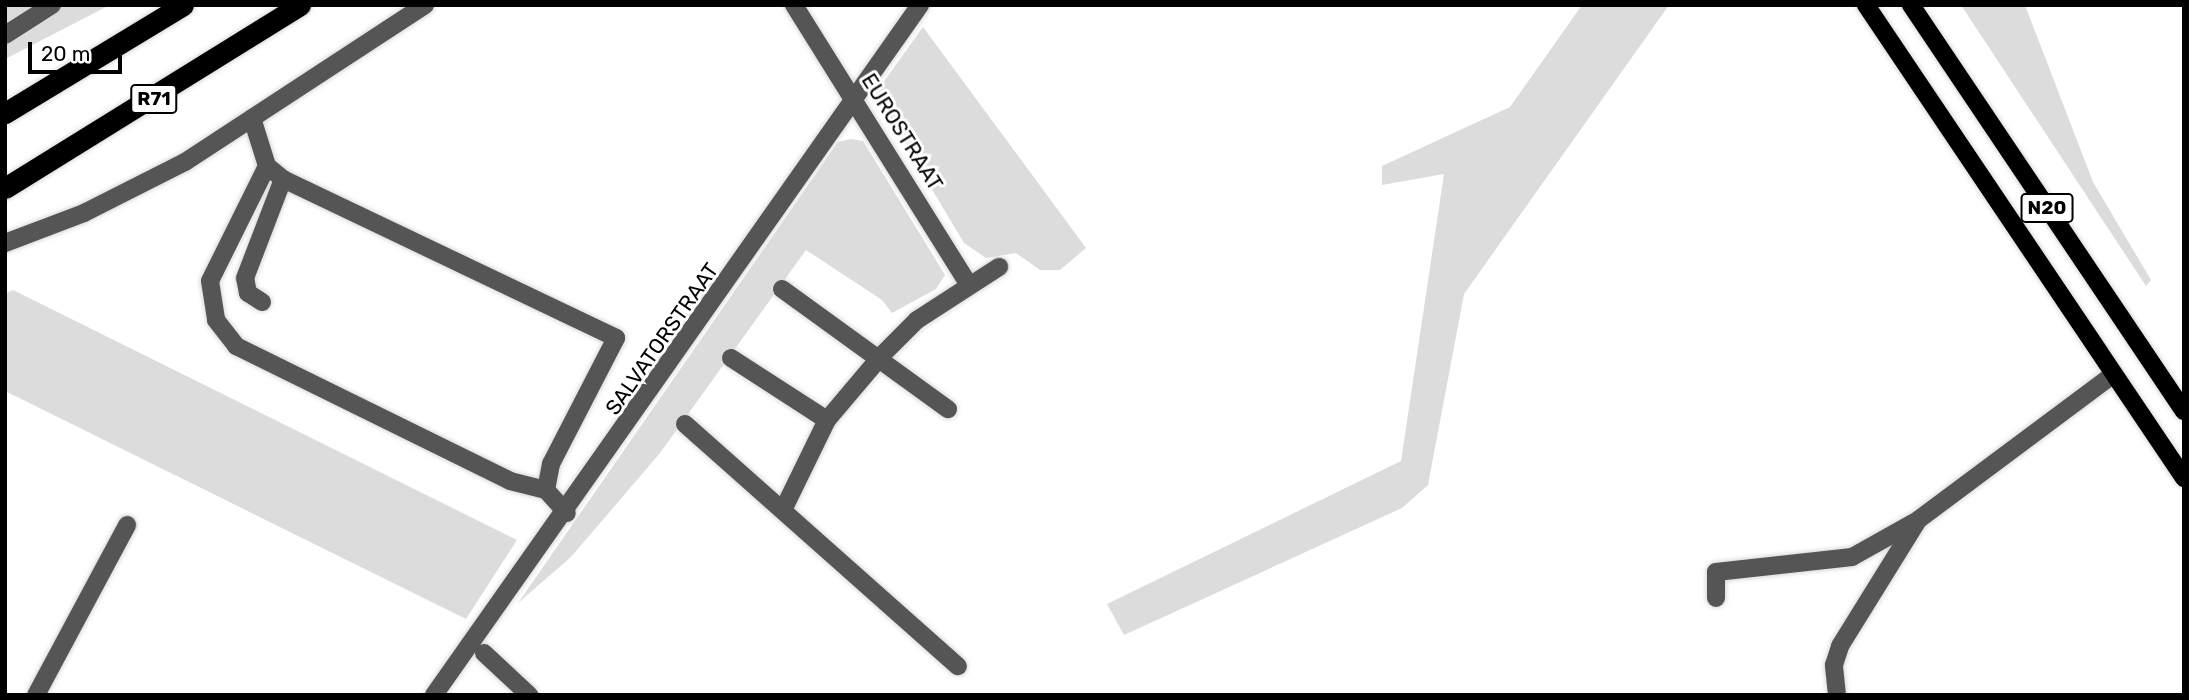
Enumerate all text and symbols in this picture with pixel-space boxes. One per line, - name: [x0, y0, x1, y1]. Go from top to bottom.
- scale bar: [32, 28, 126, 72]
- text: 20 m: [41, 41, 90, 66]
- street label: EUROSTRAAT: [856, 69, 948, 195]
- road number: R71: [130, 83, 178, 114]
- road number: N20: [2019, 192, 2075, 224]
- street label: SALVATORSTRAAT: [600, 258, 724, 420]

